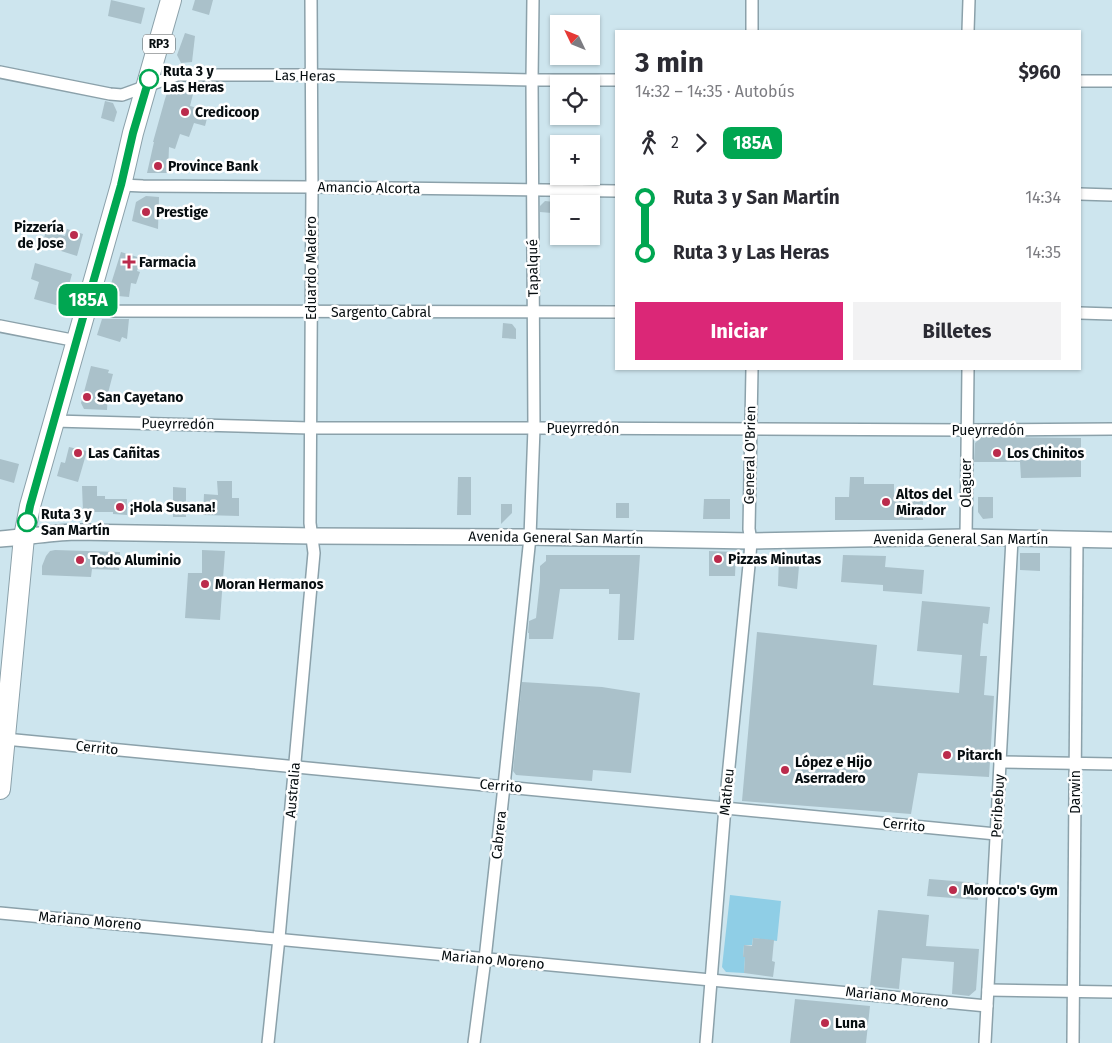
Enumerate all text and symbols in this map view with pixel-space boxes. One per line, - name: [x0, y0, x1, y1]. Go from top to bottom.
- north arrow: [550, 15, 600, 65]
- map controls: [550, 15, 600, 245]
- road number: RP3: [143, 34, 175, 54]
- text: 3 min: [635, 46, 704, 79]
- text: $960: [1018, 61, 1061, 84]
- place label: Ruta 3 y Las Heras: [163, 63, 224, 96]
- street label: Las Heras: [275, 67, 336, 85]
- marker: Ruta 3 y Las Heras: [139, 69, 159, 89]
- button: locate: [550, 75, 600, 125]
- text: 14:32 – 14:35 · Autobús: [635, 82, 794, 101]
- place label: Credicoop: [195, 104, 259, 121]
- marker: Credicoop: [179, 106, 191, 118]
- icon: walk: [635, 129, 663, 157]
- icon: forward: [687, 129, 715, 157]
- text: 185A: [733, 132, 772, 154]
- text: 2: [671, 133, 679, 152]
- button: +: [550, 135, 600, 185]
- place label: Province Bank: [168, 158, 258, 175]
- marker: Province Bank: [152, 160, 164, 172]
- street label: Amancio Alcorta: [317, 179, 421, 197]
- text: Ruta 3 y San Martín: [673, 186, 840, 209]
- text: 14:34: [1025, 188, 1061, 207]
- button: −: [550, 195, 600, 245]
- place label: Prestige: [156, 204, 209, 221]
- marker: Prestige: [140, 206, 152, 218]
- street label: Eduardo Madero: [303, 216, 320, 320]
- place label: Pizzería de Jose: [14, 219, 64, 252]
- marker: Pizzería de Jose: [68, 229, 80, 241]
- street label: Tapalqué: [524, 239, 542, 297]
- text: Ruta 3 y Las Heras: [673, 241, 829, 264]
- text: 14:35: [1026, 243, 1061, 262]
- place label: Farmacia: [139, 254, 196, 271]
- marker: Farmacia: [123, 256, 135, 268]
- line badge: 185A: [53, 284, 123, 316]
- text: 185A: [68, 289, 108, 311]
- button: Iniciar: [635, 302, 843, 360]
- button: Billetes: [853, 302, 1061, 360]
- street label: Sargento Cabral: [331, 304, 431, 321]
- place label: San Cayetano: [97, 389, 183, 406]
- marker: San Cayetano: [81, 391, 93, 403]
- street label: General O'Brien: [741, 405, 759, 505]
- street label: Pueyrredón: [141, 415, 215, 433]
- street label: Pueyrredón: [546, 420, 620, 437]
- street label: Pueyrredón: [951, 422, 1025, 439]
- place label: Las Cañitas: [88, 445, 160, 462]
- place label: Los Chinitos: [1007, 445, 1084, 462]
- marker: Las Cañitas: [72, 447, 84, 459]
- marker: Los Chinitos: [991, 447, 1003, 459]
- street label: Olaguer: [958, 458, 975, 508]
- place label: Altos del Mirador: [895, 486, 953, 519]
- marker: Altos del Mirador: [880, 496, 892, 508]
- place label: ¡Hola Susana!: [130, 499, 215, 516]
- marker: ¡Hola Susana!: [114, 501, 126, 513]
- place label: Ruta 3 y San Martín: [41, 506, 110, 539]
- marker: Ruta 3 y San Martín: [17, 512, 37, 532]
- street label: Avenida General San Martín: [468, 528, 644, 548]
- street label: Avenida General San Martín: [873, 531, 1049, 548]
- place label: Pizzas Minutas: [728, 551, 821, 568]
- place label: Todo Aluminio: [90, 552, 181, 569]
- marker: Pizzas Minutas: [712, 553, 724, 565]
- marker: Todo Aluminio: [74, 554, 86, 566]
- place label: Moran Hermanos: [215, 576, 324, 593]
- marker: Moran Hermanos: [199, 578, 211, 590]
- street label: Cerrito: [75, 737, 119, 759]
- place label: Pitarch: [957, 747, 1002, 764]
- marker: Pitarch: [941, 749, 953, 761]
- place label: López e Hijo Aserradero: [794, 754, 872, 787]
- street label: Australia: [282, 761, 304, 819]
- marker: López e Hijo Aserradero: [779, 764, 791, 776]
- street label: Matheu: [716, 767, 738, 817]
- street label: Darwin: [1067, 770, 1084, 814]
- street label: Peribebuy: [988, 773, 1008, 838]
- street label: Cerrito: [479, 776, 523, 796]
- street label: Cabrera: [488, 810, 510, 860]
- street label: Cerrito: [882, 814, 926, 836]
- place label: Morocco's Gym: [963, 882, 1058, 899]
- marker: Morocco's Gym: [947, 884, 959, 896]
- street label: Mariano Moreno: [38, 908, 142, 934]
- street label: Mariano Moreno: [441, 947, 545, 973]
- street label: Mariano Moreno: [845, 983, 949, 1011]
- place label: Luna: [835, 1015, 866, 1032]
- marker: Luna: [819, 1017, 831, 1029]

